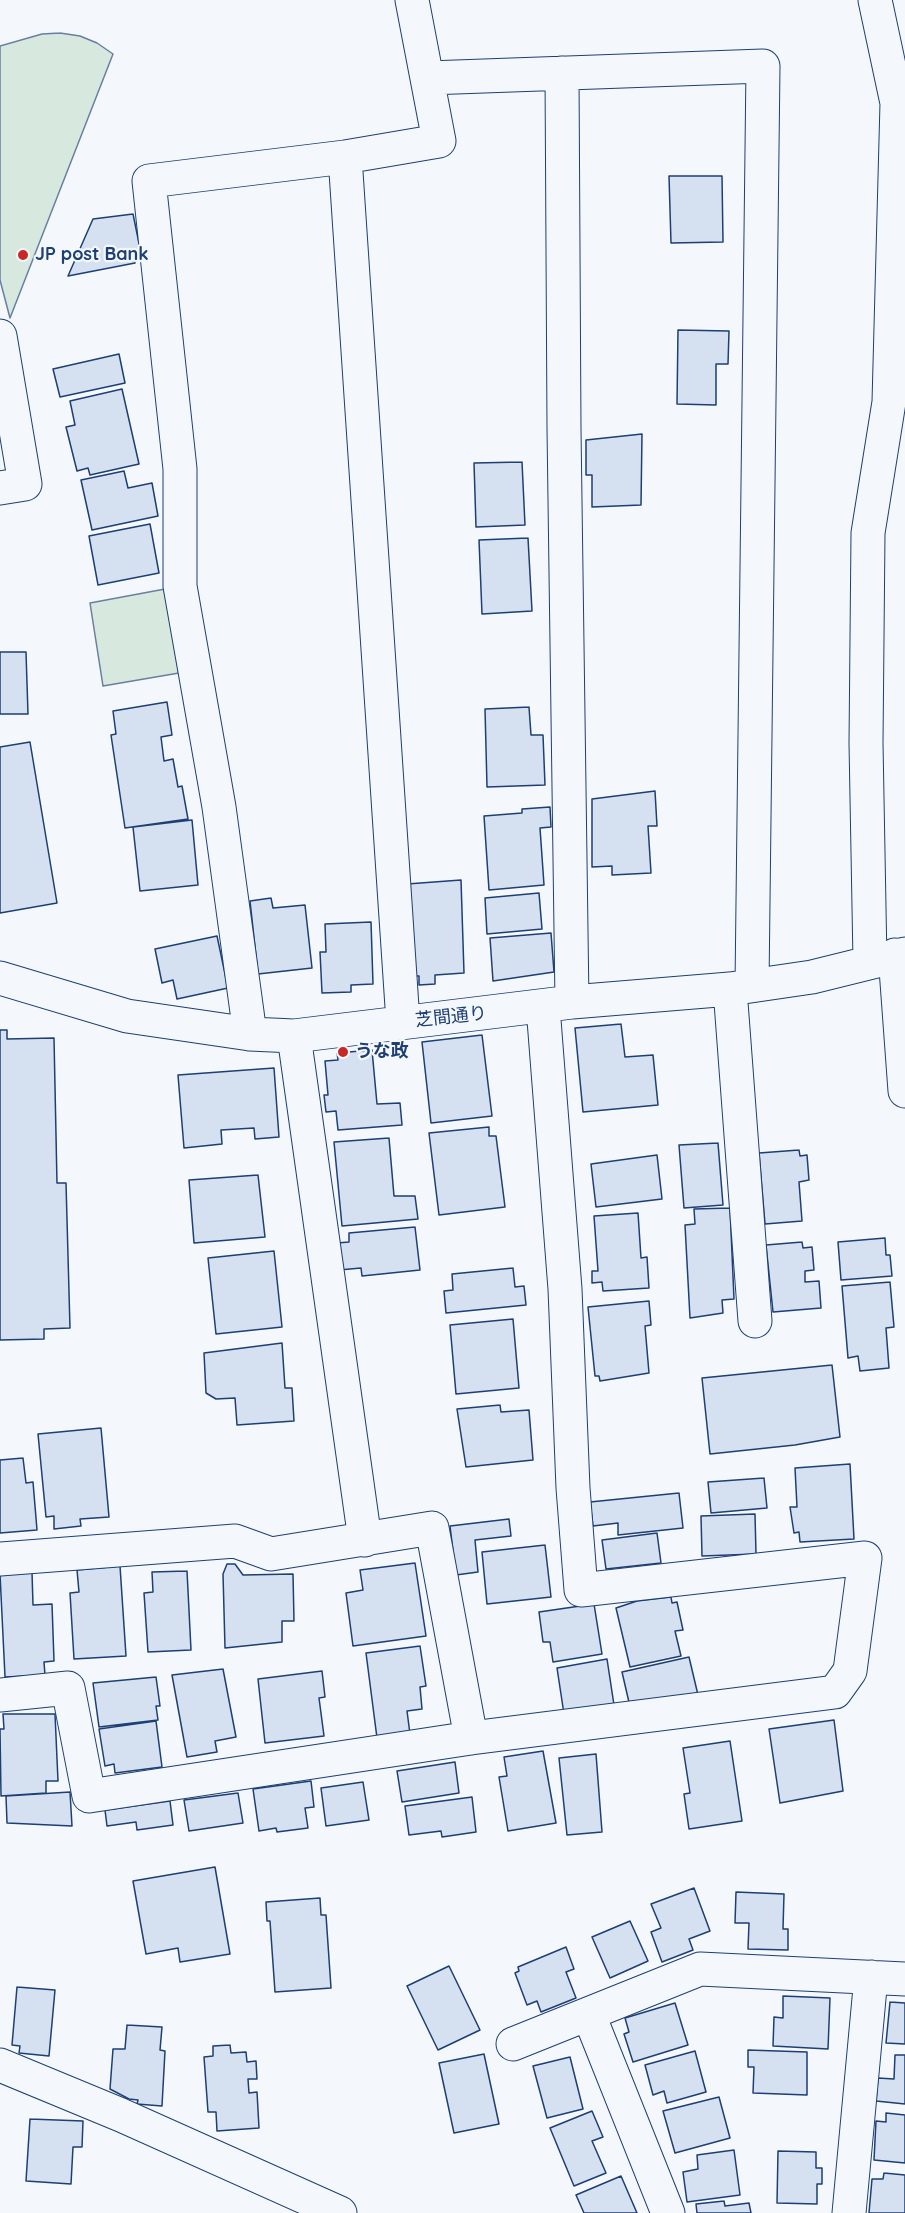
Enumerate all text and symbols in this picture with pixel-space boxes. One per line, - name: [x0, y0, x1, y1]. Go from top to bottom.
- place label: JP post Bank: [35, 244, 149, 266]
- marker: JP post Bank: [16, 248, 30, 262]
- street label: 芝間通り: [414, 1002, 488, 1032]
- place label: うな政: [355, 1041, 409, 1063]
- marker: うな政: [336, 1045, 350, 1059]

